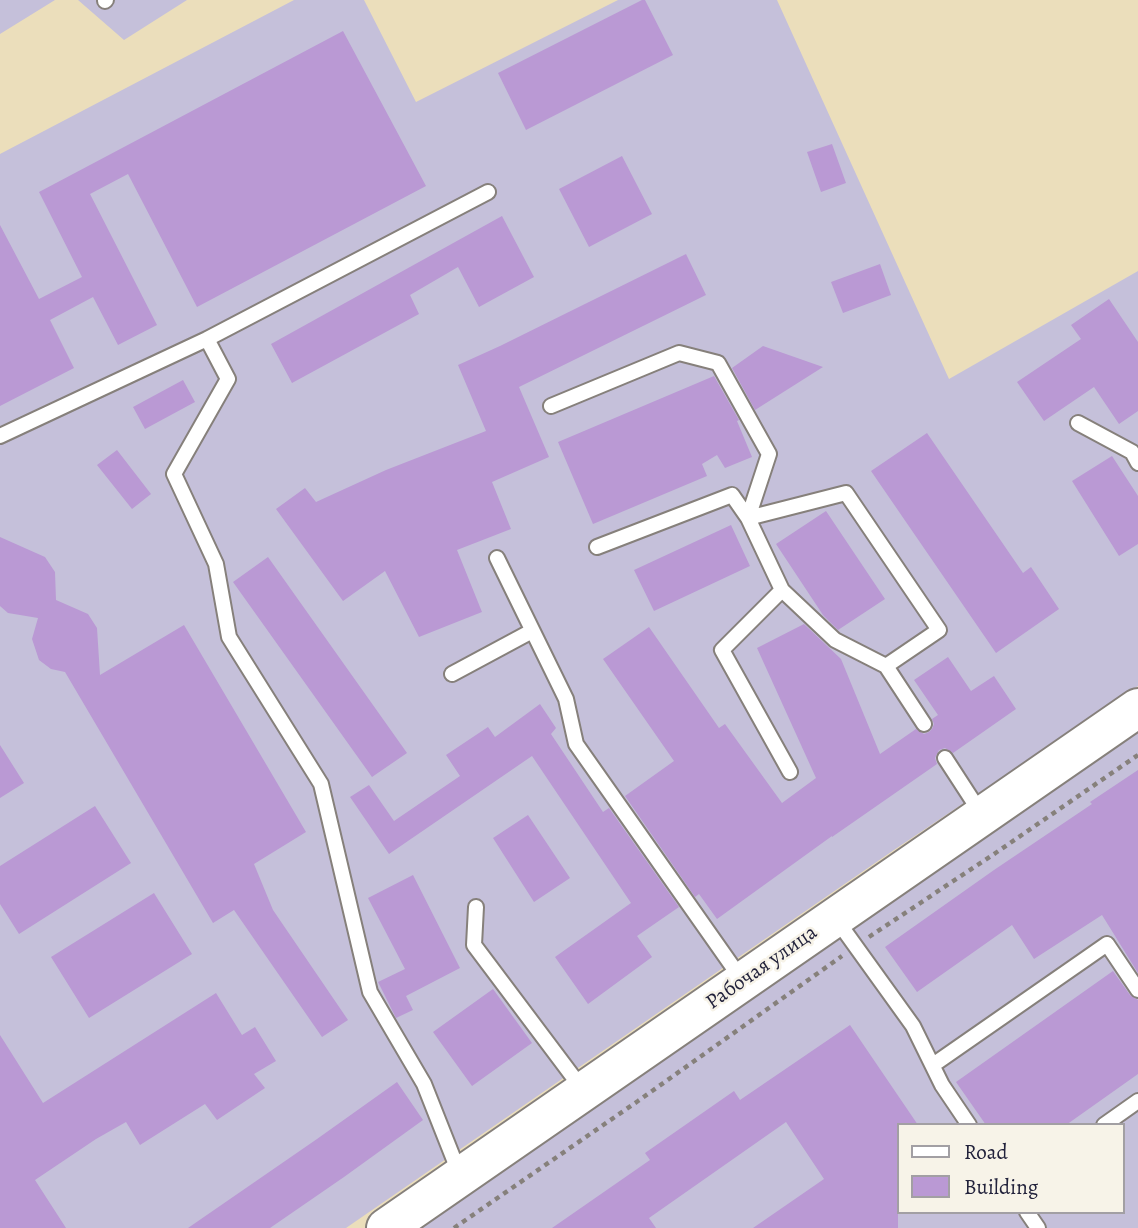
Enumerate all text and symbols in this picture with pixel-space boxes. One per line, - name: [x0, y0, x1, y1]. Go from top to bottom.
- street label: Рабочая улица: [701, 920, 823, 1016]
- legend: [897, 1123, 1124, 1214]
- text: Road: [964, 1138, 1008, 1166]
- text: Building: [964, 1173, 1038, 1201]

